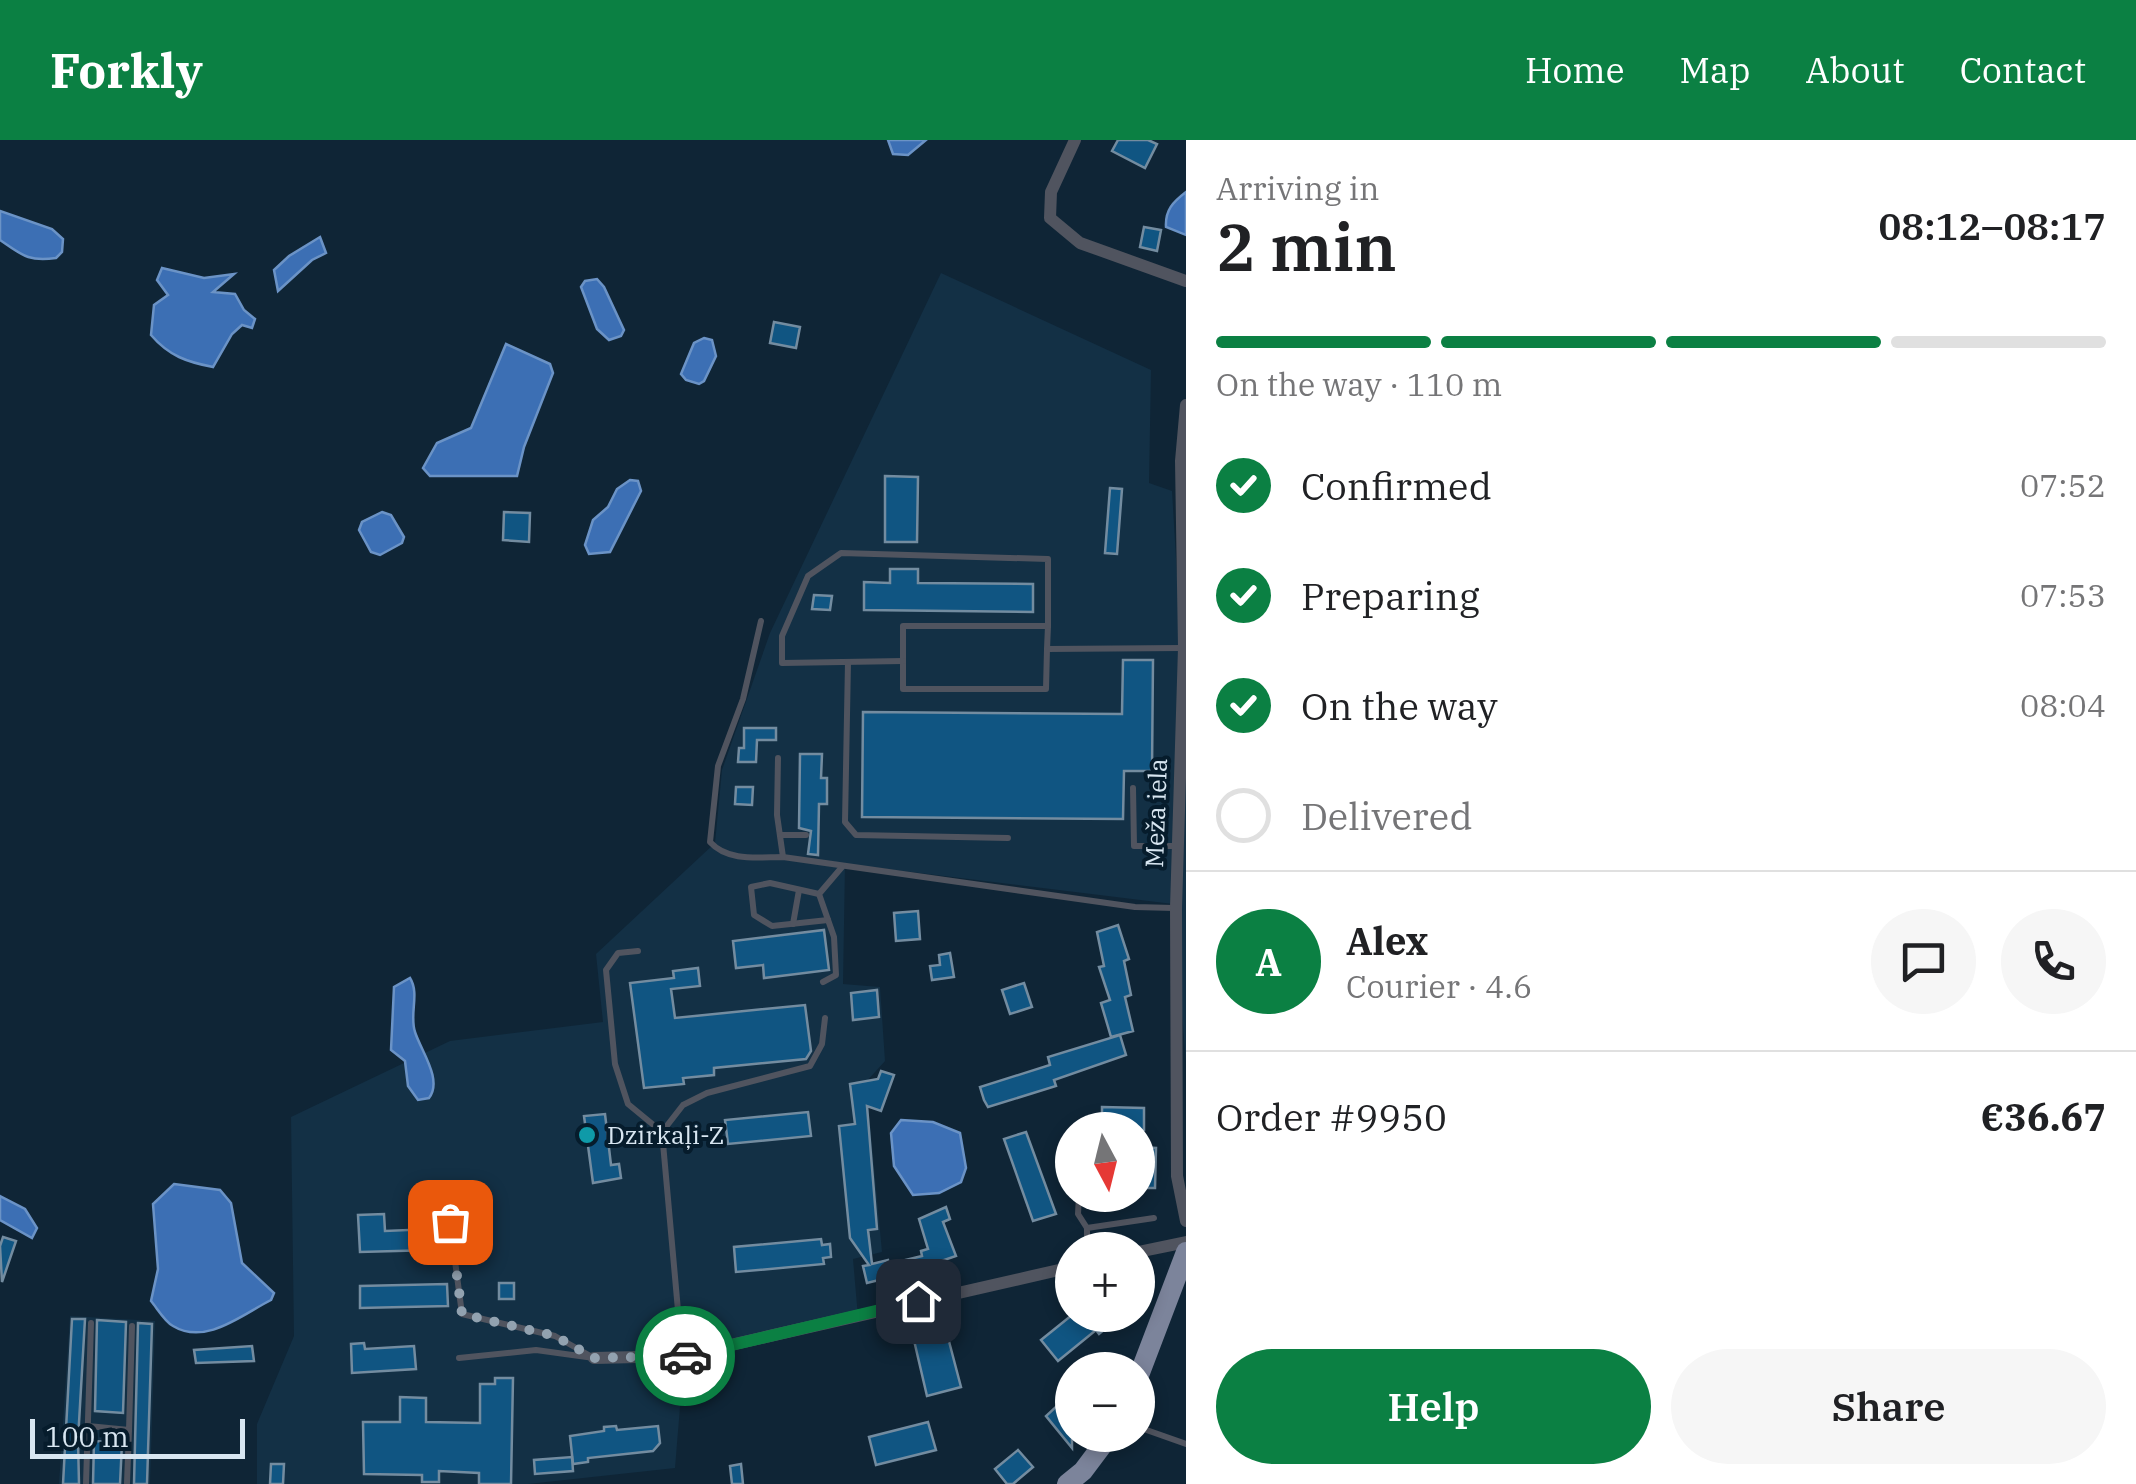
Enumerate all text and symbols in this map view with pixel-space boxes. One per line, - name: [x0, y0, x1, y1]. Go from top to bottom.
- text: Forkly: [50, 39, 203, 101]
- text: Home: [1525, 47, 1624, 93]
- text: Map: [1679, 47, 1751, 93]
- text: About: [1806, 47, 1905, 93]
- text: Contact: [1960, 47, 2086, 93]
- text: Arriving in: [1216, 167, 1379, 209]
- text: 08:12–08:17: [1879, 201, 2106, 250]
- text: 2 min: [1216, 204, 1397, 289]
- text: On the way · 110 m: [1216, 363, 1502, 405]
- icon: check: [1216, 458, 1271, 513]
- text: Confirmed: [1301, 461, 1492, 510]
- text: 07:52: [2020, 464, 2106, 506]
- icon: check: [1216, 568, 1271, 623]
- text: Preparing: [1301, 571, 1480, 620]
- text: 07:53: [2020, 574, 2106, 616]
- icon: check: [1216, 678, 1271, 733]
- text: On the way: [1301, 681, 1498, 730]
- text: 08:04: [2020, 684, 2106, 726]
- street label: Meža iela: [1137, 758, 1174, 868]
- text: Delivered: [1301, 791, 1473, 840]
- button: chat: [1871, 909, 1976, 1014]
- button: phone: [2001, 909, 2106, 1014]
- text: Alex: [1346, 916, 1428, 965]
- text: A: [1255, 937, 1282, 986]
- text: Courier · 4.6: [1346, 965, 1532, 1007]
- text: Order #9950: [1216, 1092, 1447, 1141]
- text: €36.67: [1980, 1092, 2106, 1141]
- north arrow: [1055, 1112, 1155, 1212]
- map controls: [1055, 1112, 1155, 1452]
- place label: Dzirkaļi-Z: [607, 1118, 724, 1151]
- marker: Dzirkaļi-Z: [576, 1124, 598, 1146]
- pin: [408, 1180, 493, 1265]
- icon: bag: [423, 1195, 478, 1250]
- button: +: [1055, 1232, 1155, 1332]
- pin: [876, 1259, 961, 1344]
- icon: home: [891, 1274, 946, 1329]
- courier: [635, 1306, 735, 1406]
- icon: car: [658, 1329, 713, 1384]
- button: Help: [1216, 1349, 1651, 1464]
- button: Share: [1671, 1349, 2106, 1464]
- button: −: [1055, 1352, 1155, 1452]
- scale bar: [30, 1414, 245, 1458]
- text: 100 m: [45, 1418, 129, 1455]

